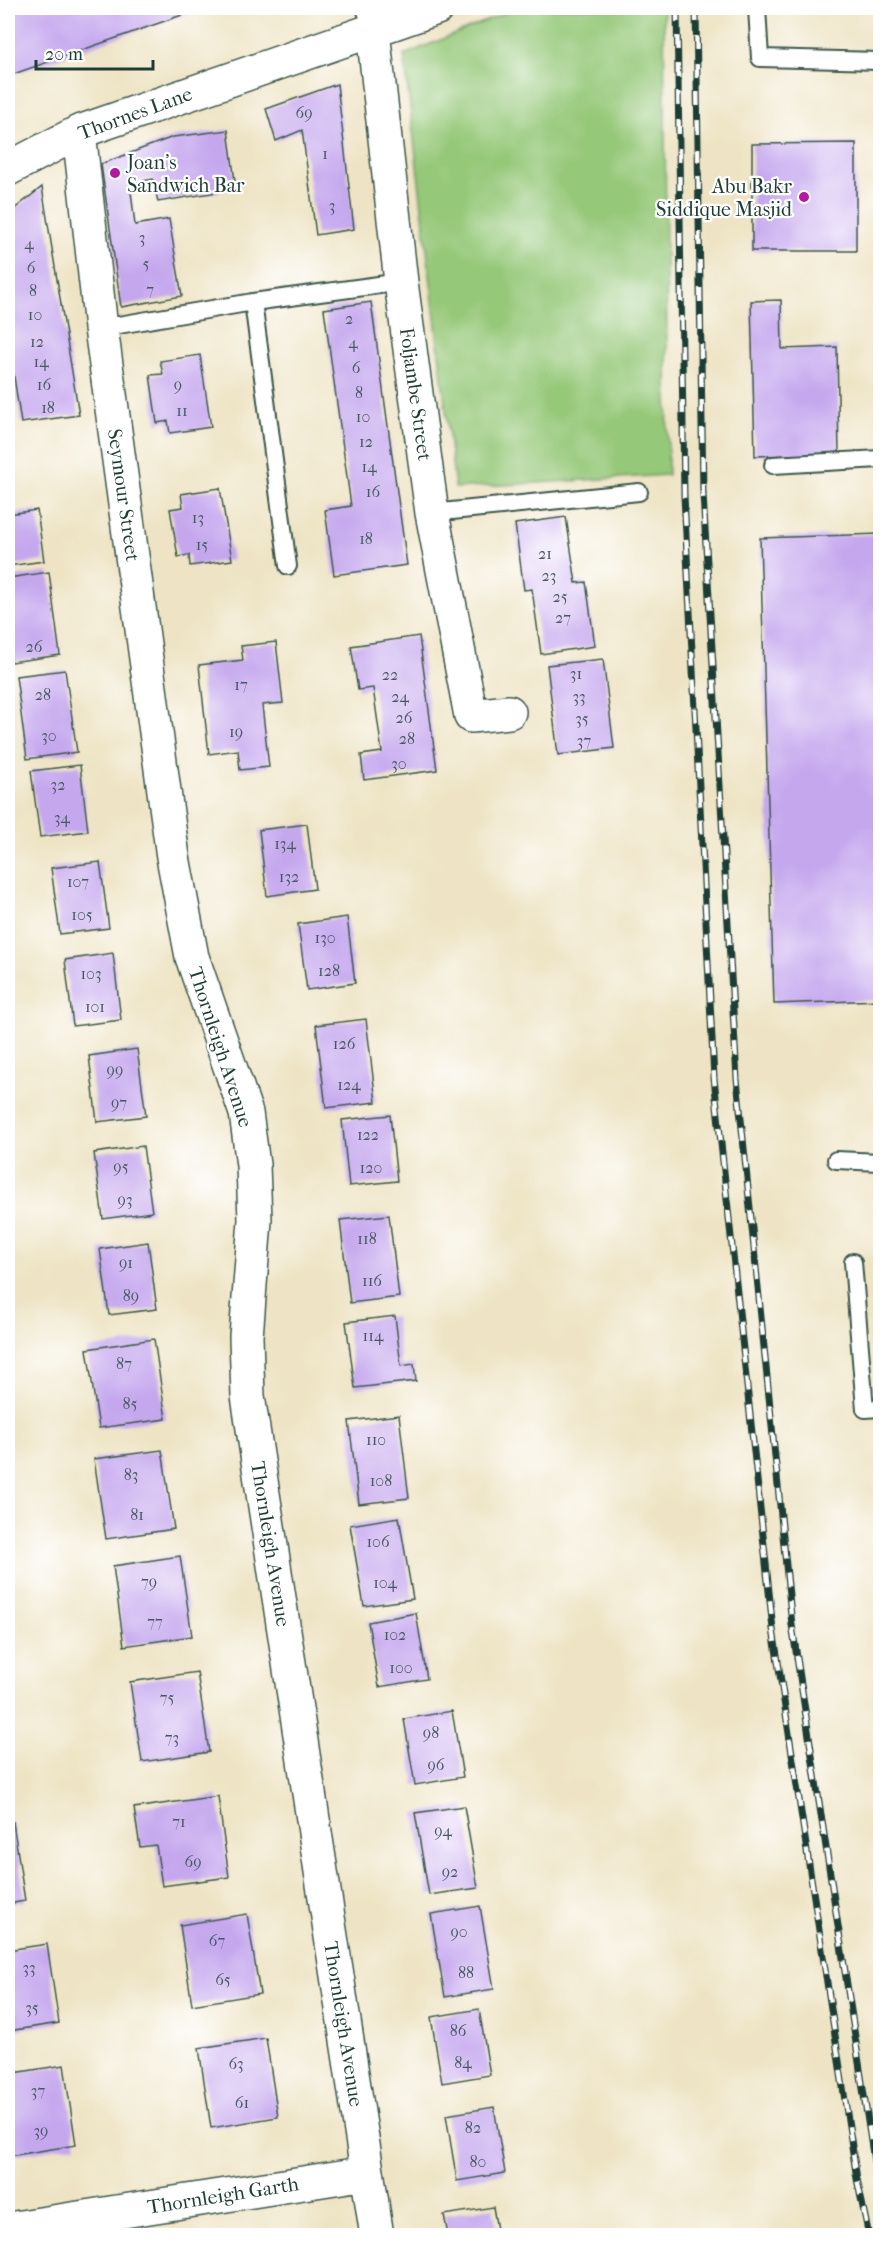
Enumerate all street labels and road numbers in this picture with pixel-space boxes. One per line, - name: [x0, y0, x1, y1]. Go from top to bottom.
- street label: Thornes Lane: [75, 82, 195, 145]
- street label: Foljambe Street: [395, 326, 436, 462]
- street label: Seymour Street: [103, 427, 144, 563]
- street label: Thornleigh Avenue: [184, 964, 257, 1130]
- street label: Thornleigh Avenue: [246, 1460, 295, 1628]
- street label: Thornleigh Avenue: [319, 1940, 368, 2108]
- street label: Thornleigh Garth: [146, 2172, 301, 2219]

